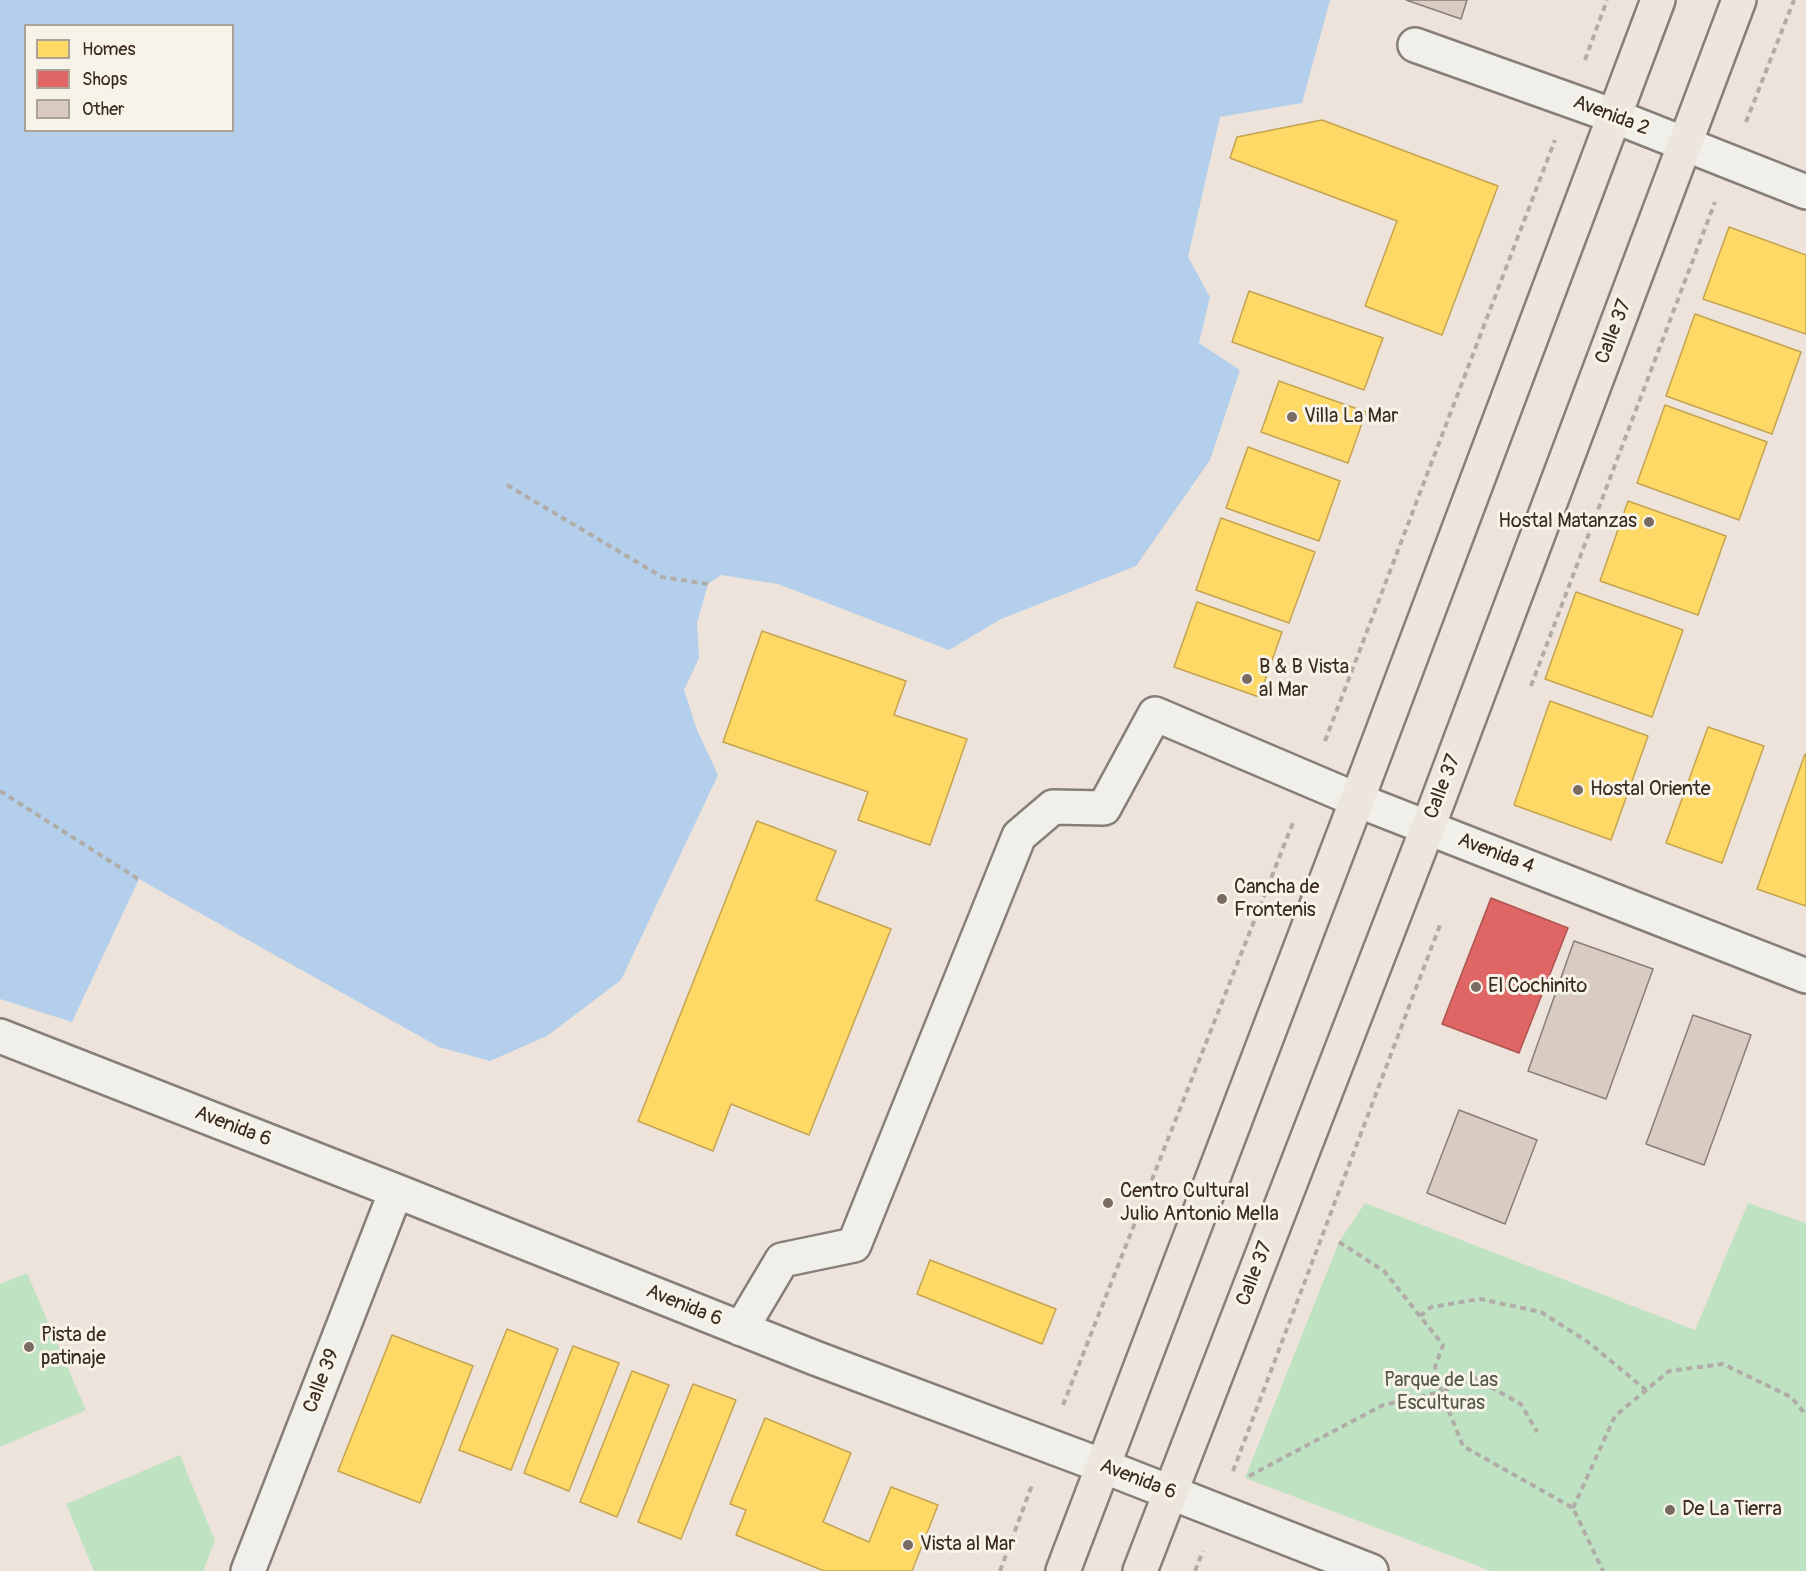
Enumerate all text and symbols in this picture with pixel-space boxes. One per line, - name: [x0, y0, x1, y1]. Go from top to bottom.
- legend: [24, 24, 234, 132]
- text: Homes: [82, 38, 135, 61]
- text: Shops: [82, 68, 127, 91]
- street label: Avenida 2: [1569, 91, 1653, 141]
- text: Other: [82, 98, 124, 121]
- street label: Calle 37: [1591, 296, 1637, 368]
- place label: Villa La Mar: [1304, 405, 1398, 429]
- marker: Villa La Mar: [1285, 410, 1299, 424]
- place label: Hostal Matanzas: [1498, 510, 1637, 534]
- marker: Hostal Matanzas: [1642, 515, 1656, 529]
- place label: B & B Vista al Mar: [1259, 656, 1349, 703]
- marker: B & B Vista al Mar: [1240, 672, 1254, 686]
- street label: Calle 37: [1420, 751, 1466, 823]
- place label: Hostal Oriente: [1590, 778, 1711, 802]
- marker: Hostal Oriente: [1571, 783, 1585, 797]
- street label: Avenida 4: [1454, 828, 1538, 880]
- place label: Cancha de Frontenis: [1234, 876, 1319, 923]
- marker: Cancha de Frontenis: [1215, 892, 1229, 906]
- place label: El Cochinito: [1488, 975, 1587, 999]
- marker: El Cochinito: [1469, 980, 1483, 994]
- street label: Avenida 6: [191, 1101, 275, 1153]
- place label: Centro Cultural Julio Antonio Mella: [1120, 1180, 1279, 1227]
- marker: Centro Cultural Julio Antonio Mella: [1101, 1196, 1115, 1210]
- street label: Calle 37: [1232, 1238, 1278, 1310]
- street label: Avenida 6: [642, 1280, 726, 1332]
- place label: Pista de patinaje: [41, 1324, 106, 1371]
- marker: Pista de patinaje: [22, 1340, 36, 1354]
- street label: Calle 39: [299, 1346, 345, 1416]
- park label: Parque de Las Esculturas: [1384, 1369, 1498, 1416]
- street label: Avenida 6: [1096, 1454, 1180, 1506]
- place label: De La Tierra: [1682, 1498, 1782, 1522]
- marker: De La Tierra: [1663, 1503, 1677, 1517]
- place label: Vista al Mar: [920, 1533, 1015, 1557]
- marker: Vista al Mar: [901, 1538, 915, 1552]

